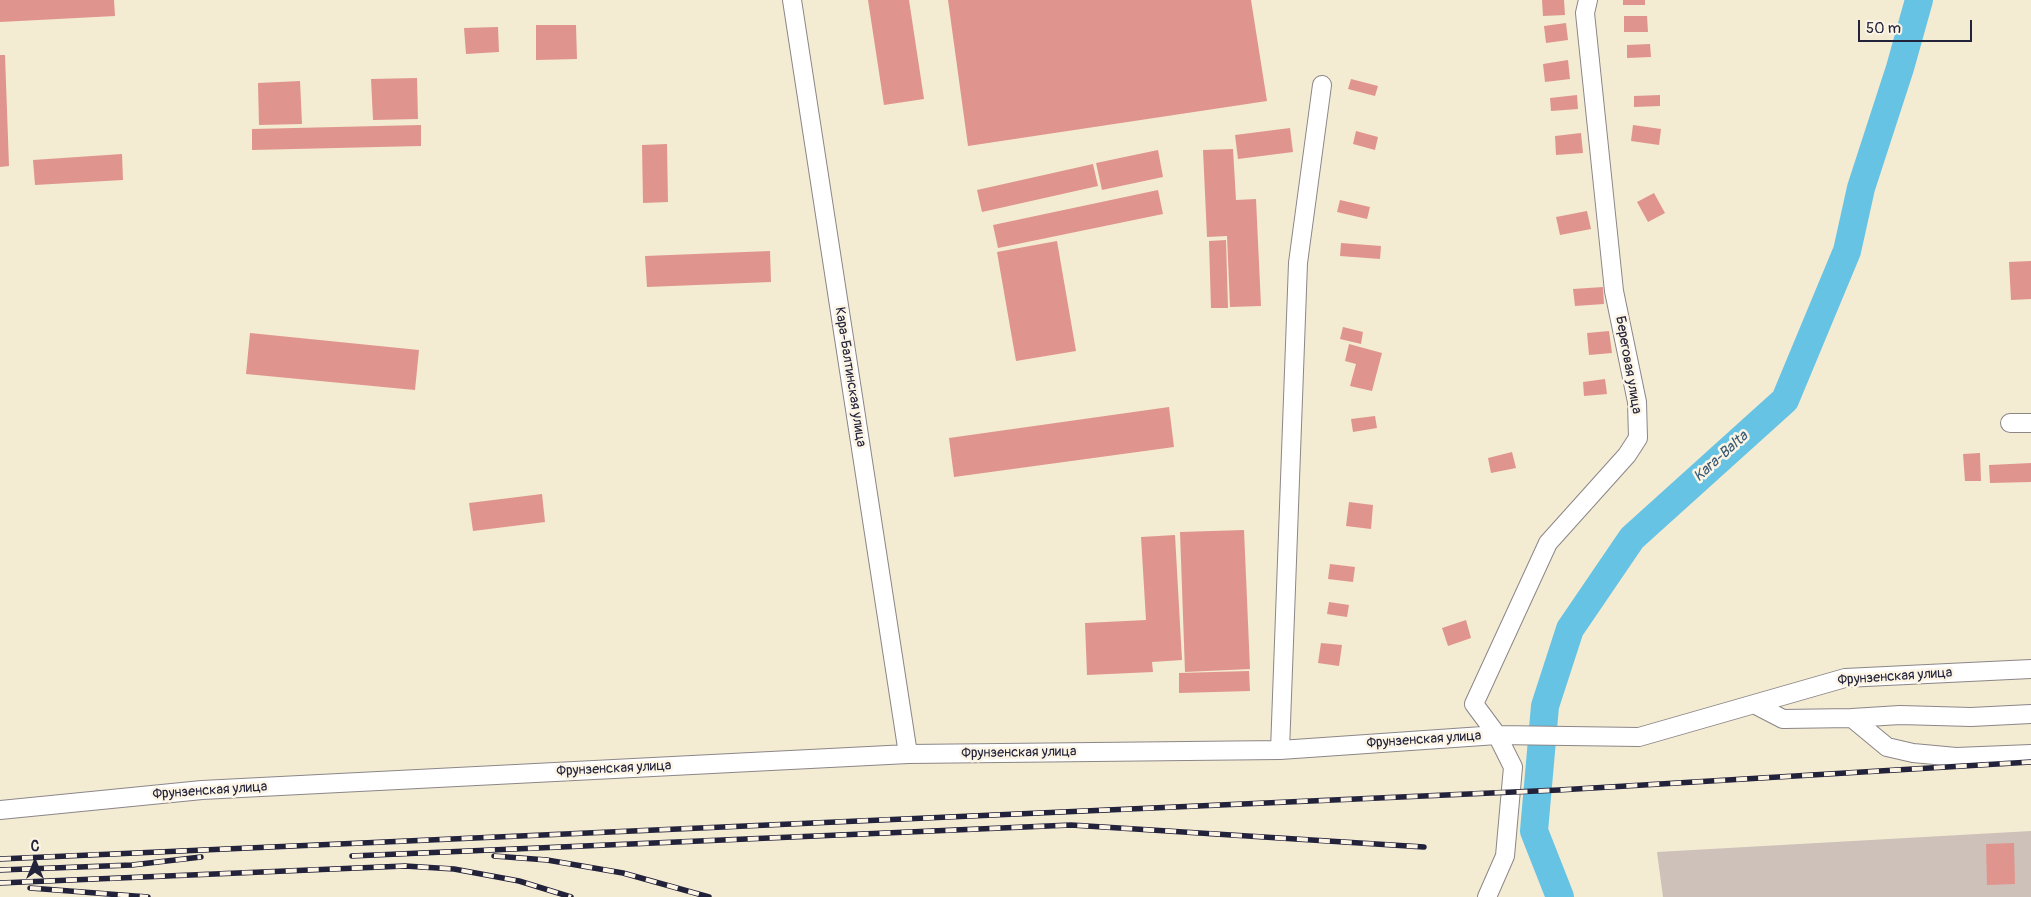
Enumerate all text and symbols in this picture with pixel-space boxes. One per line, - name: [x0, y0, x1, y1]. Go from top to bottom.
- scale bar: [1861, 10, 1975, 42]
- text: 50 m: [1866, 19, 1901, 38]
- street label: Кара-Балтинская улица: [831, 306, 869, 448]
- street label: Береговая улица: [1611, 315, 1645, 415]
- water label: Kara-Balta: [1690, 428, 1752, 486]
- street label: Фрунзенская улица: [1837, 665, 1953, 689]
- street label: Фрунзенская улица: [1366, 728, 1482, 752]
- street label: Фрунзенская улица: [961, 744, 1077, 762]
- street label: Фрунзенская улица: [556, 758, 672, 780]
- street label: Фрунзенская улица: [152, 779, 268, 803]
- north arrow: [10, 837, 60, 887]
- text: С: [31, 838, 39, 855]

